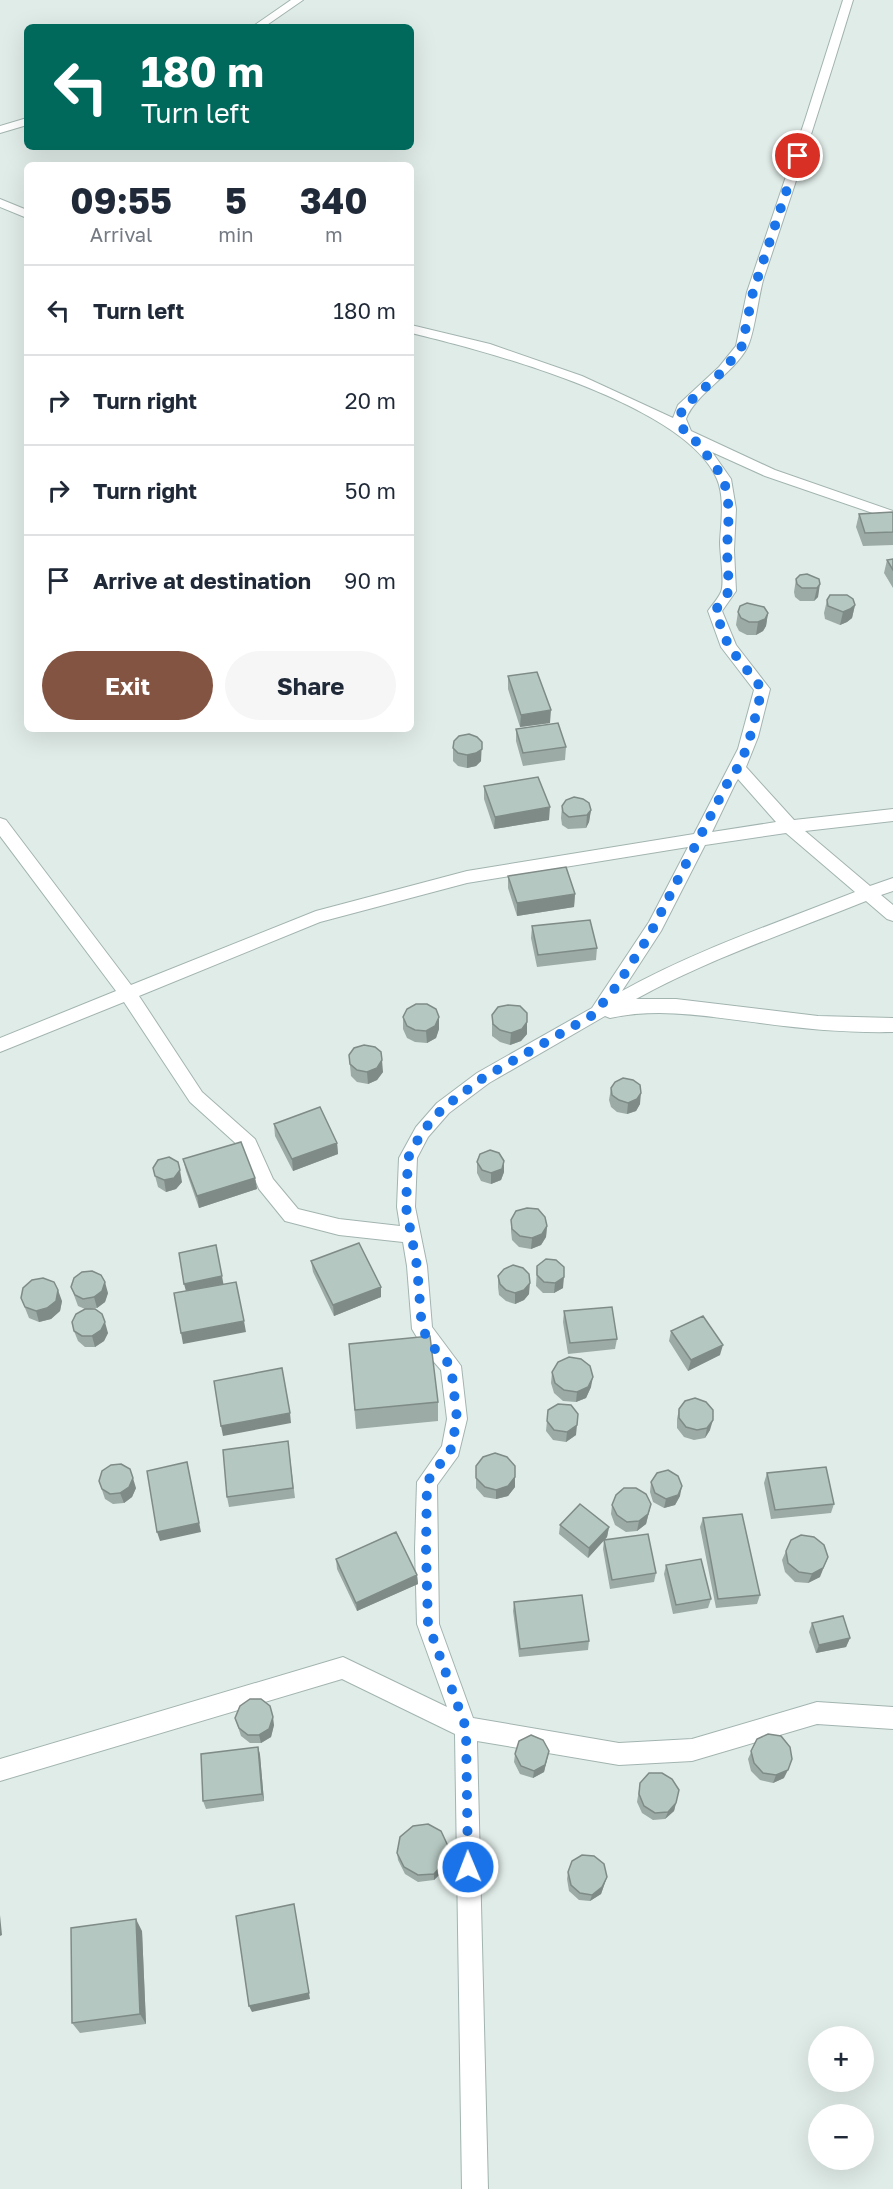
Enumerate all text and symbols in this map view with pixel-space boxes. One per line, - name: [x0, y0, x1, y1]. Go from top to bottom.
- text: 180 m: [141, 46, 264, 96]
- icon: left: [42, 48, 120, 126]
- text: Turn left: [141, 97, 250, 129]
- pin: [772, 130, 823, 181]
- icon: arrive: [781, 139, 814, 172]
- text: 09:55: [70, 179, 172, 222]
- text: 5: [225, 179, 247, 222]
- text: 340: [300, 179, 368, 222]
- text: Arrival: [90, 222, 152, 246]
- text: min: [218, 222, 254, 246]
- text: m: [325, 222, 343, 246]
- icon: left: [42, 294, 75, 327]
- text: Turn left: [93, 297, 184, 324]
- text: 180 m: [333, 297, 396, 324]
- icon: right: [42, 384, 75, 417]
- text: Turn right: [93, 387, 197, 414]
- text: 20 m: [345, 387, 396, 414]
- icon: right: [42, 474, 75, 507]
- text: Turn right: [93, 477, 197, 504]
- text: 50 m: [345, 477, 396, 504]
- icon: arrive: [42, 564, 75, 597]
- text: Arrive at destination: [93, 567, 311, 594]
- text: 90 m: [344, 567, 396, 594]
- button: Exit: [42, 651, 213, 720]
- button: Share: [225, 651, 396, 720]
- position arrow: [436, 1835, 500, 1899]
- map controls: [808, 2026, 874, 2170]
- button: +: [808, 2026, 874, 2092]
- button: −: [808, 2104, 874, 2170]

